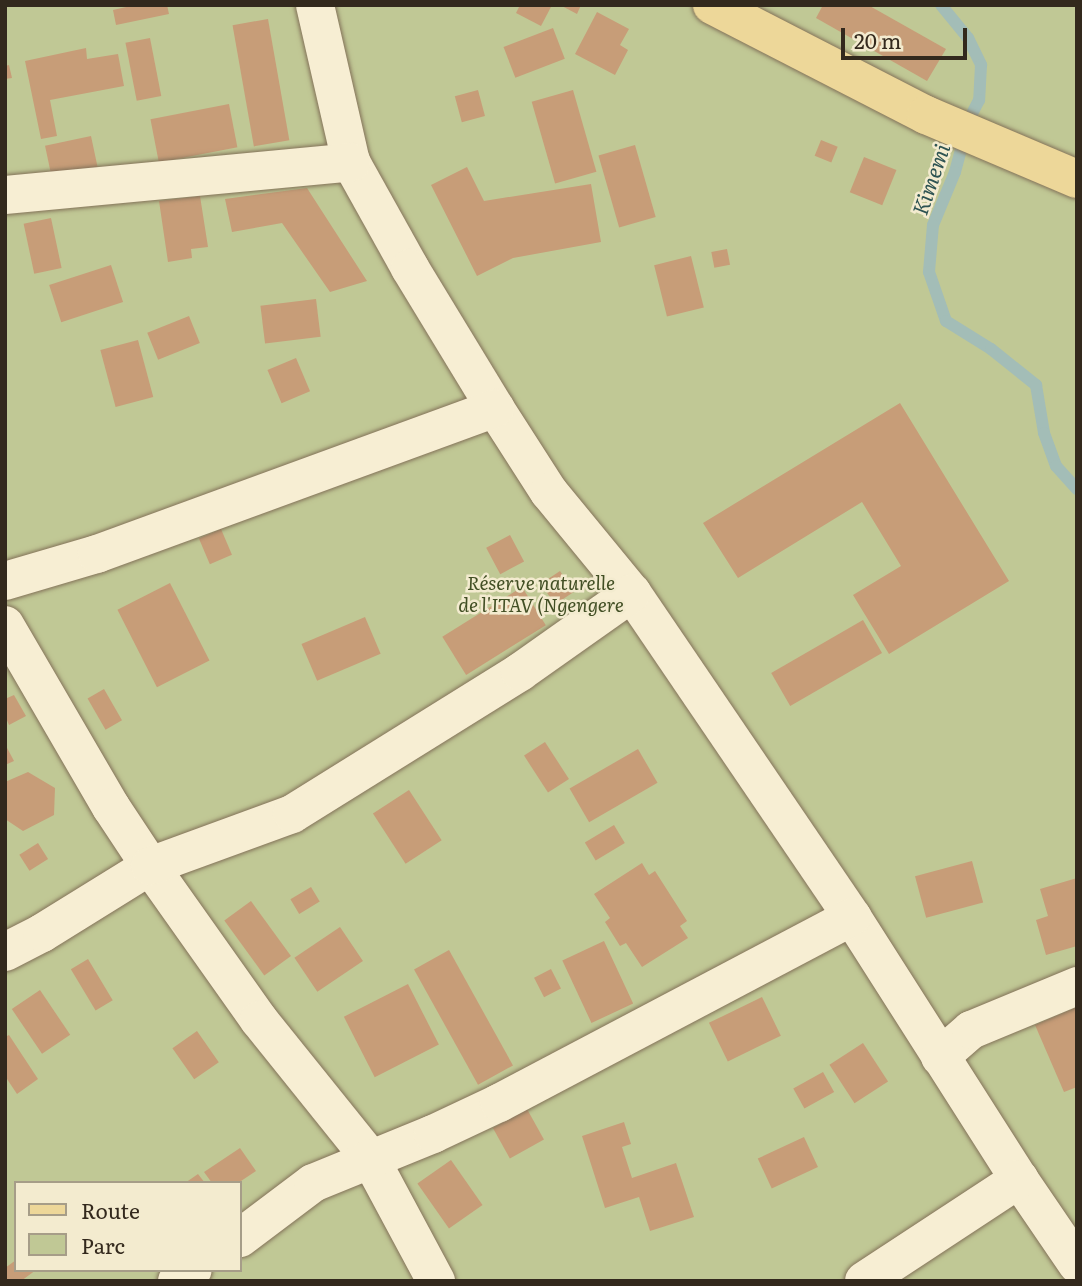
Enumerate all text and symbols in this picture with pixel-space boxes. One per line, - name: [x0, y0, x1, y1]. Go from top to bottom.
- scale bar: [844, 14, 970, 58]
- text: 20 m: [854, 24, 901, 55]
- water label: Kimemi: [906, 140, 954, 218]
- park label: Réserve naturelle de l'ITAV (Ngengere: [458, 572, 624, 616]
- legend: [14, 1181, 242, 1272]
- text: Route: [81, 1194, 140, 1225]
- text: Parc: [81, 1229, 125, 1260]

